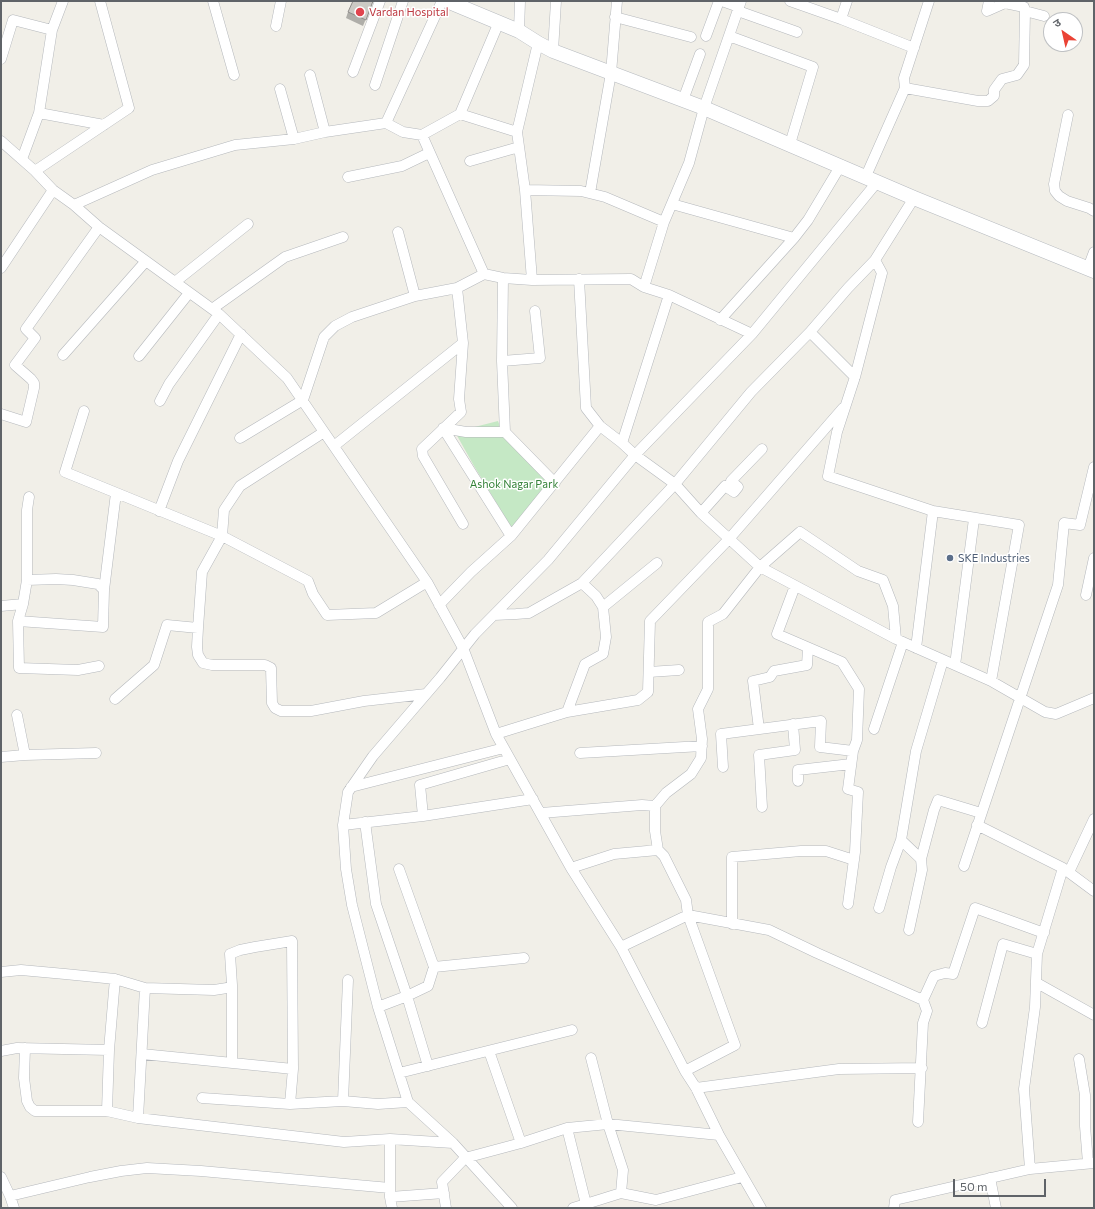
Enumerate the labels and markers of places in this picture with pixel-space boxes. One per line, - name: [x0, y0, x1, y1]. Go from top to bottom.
- place label: Vardan Hospital: [369, 5, 449, 19]
- marker: Vardan Hospital: [354, 6, 366, 18]
- place label: SKE Industries: [958, 551, 1030, 565]
- marker: SKE Industries: [945, 553, 955, 563]

